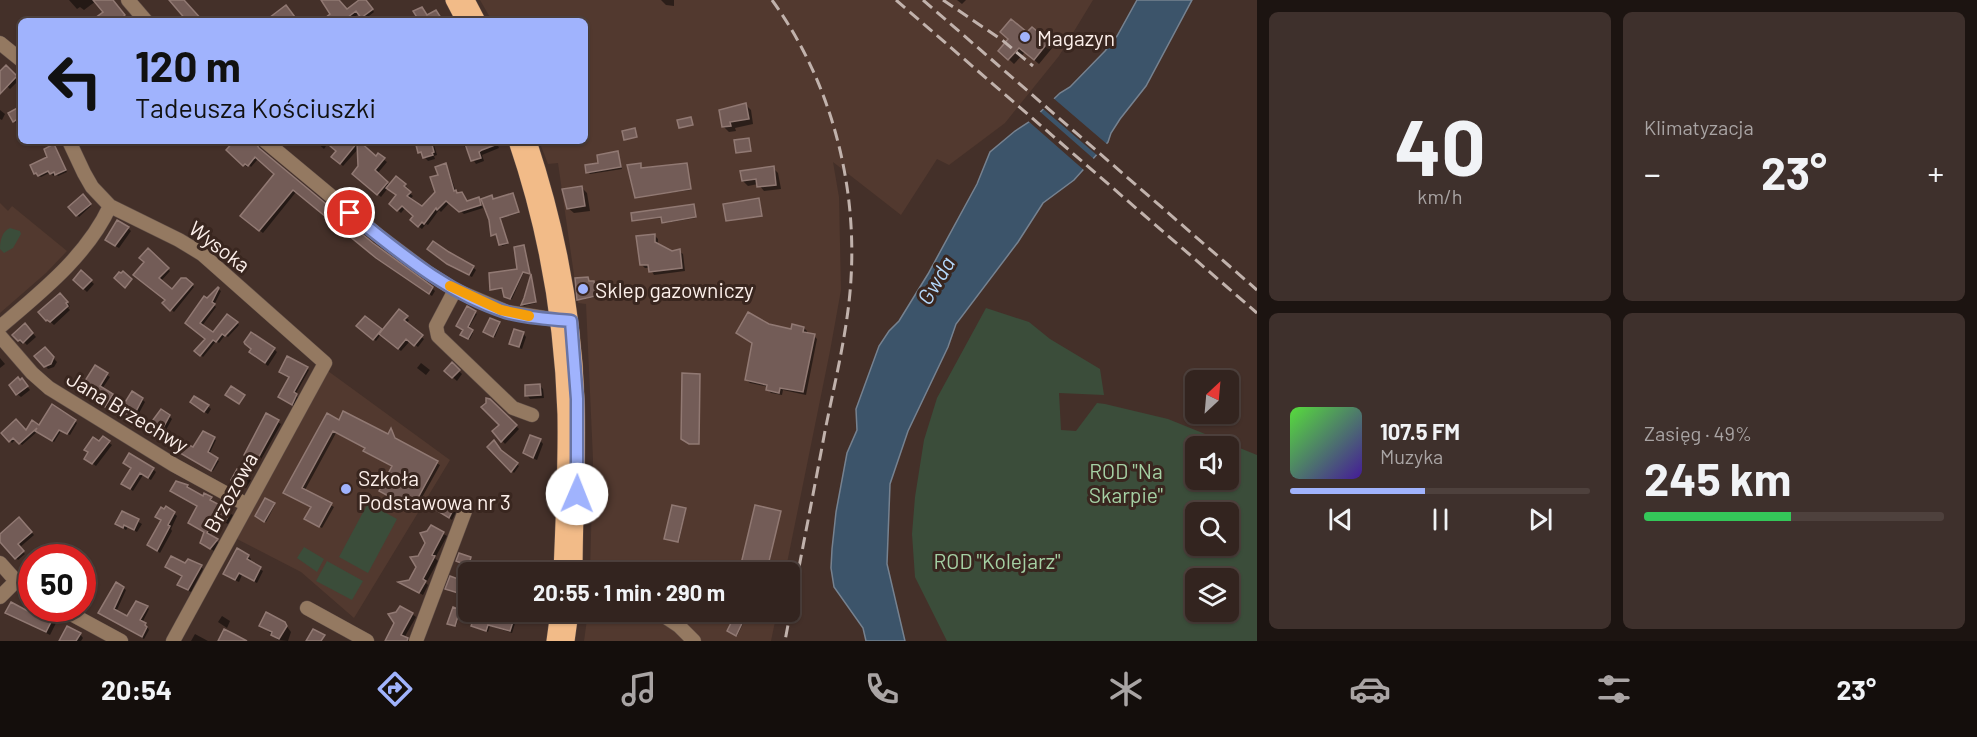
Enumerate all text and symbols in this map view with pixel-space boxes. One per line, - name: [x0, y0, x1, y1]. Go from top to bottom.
- place label: Magazyn: [1037, 25, 1115, 50]
- marker: Magazyn: [1018, 30, 1032, 44]
- text: 120 m: [135, 40, 241, 90]
- icon: left: [36, 42, 114, 120]
- text: Tadeusza Kościuszki: [135, 91, 376, 123]
- text: 40: [1394, 98, 1486, 192]
- text: Klimatyzacja: [1644, 115, 1754, 139]
- text: 23°: [1761, 145, 1827, 199]
- text: −: [1644, 153, 1661, 193]
- text: +: [1927, 153, 1944, 193]
- text: km/h: [1417, 184, 1463, 208]
- pin: [324, 187, 375, 238]
- icon: arrive: [333, 196, 366, 229]
- street label: Wysoka: [185, 215, 255, 277]
- water label: Gwda: [911, 251, 959, 309]
- place label: Sklep gazowniczy: [595, 277, 754, 302]
- marker: Sklep gazowniczy: [576, 282, 590, 296]
- street label: Jana Brzechwy: [63, 365, 194, 457]
- north arrow: [1185, 370, 1239, 424]
- map controls: [1185, 370, 1239, 622]
- text: 107.5 FM: [1380, 418, 1460, 444]
- text: Zasięg · 49%: [1644, 421, 1752, 445]
- button: sound: [1185, 436, 1239, 490]
- text: Muzyka: [1380, 444, 1443, 468]
- street label: Brzozowa: [198, 448, 262, 536]
- text: 245 km: [1644, 451, 1791, 505]
- park label: ROD "Na Skarpie": [1089, 458, 1163, 507]
- position arrow: [545, 462, 609, 526]
- place label: Szkoła Podstawowa nr 3: [358, 465, 511, 514]
- marker: Szkoła Podstawowa nr 3: [339, 482, 353, 496]
- button: search: [1185, 502, 1239, 556]
- icon: previous: [1324, 503, 1357, 536]
- icon: pause: [1424, 503, 1457, 536]
- icon: next: [1524, 503, 1557, 536]
- speed limit sign: 50: [18, 544, 96, 622]
- park label: ROD "Kolejarz": [933, 548, 1061, 573]
- button: layers: [1185, 568, 1239, 622]
- text: 20:55 · 1 min · 290 m: [533, 579, 725, 605]
- icon: directions: [374, 668, 416, 710]
- icon: music: [618, 668, 660, 710]
- icon: phone: [861, 668, 903, 710]
- icon: climate: [1105, 668, 1147, 710]
- icon: car: [1349, 668, 1391, 710]
- icon: filters: [1593, 668, 1635, 710]
- text: 20:54: [101, 673, 172, 705]
- text: 23°: [1837, 673, 1876, 705]

